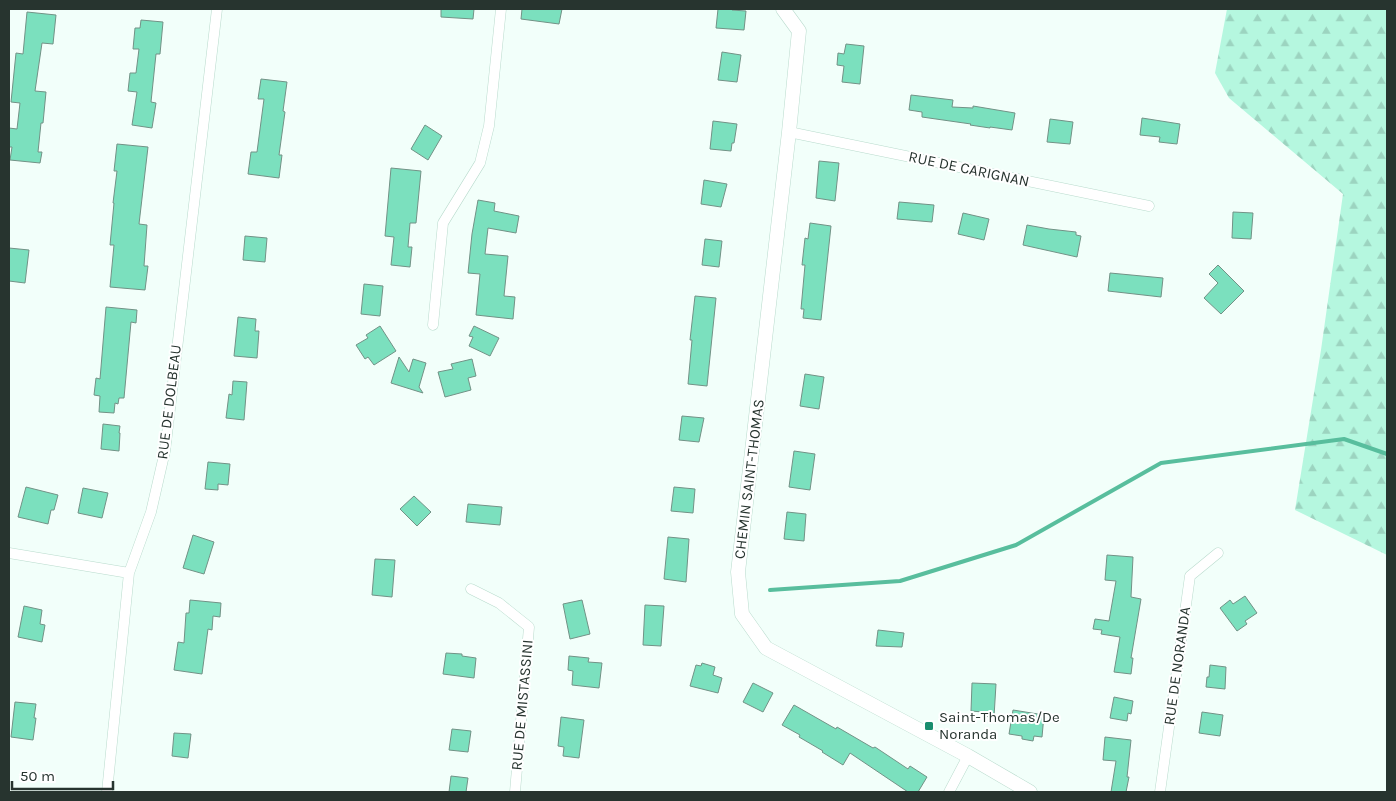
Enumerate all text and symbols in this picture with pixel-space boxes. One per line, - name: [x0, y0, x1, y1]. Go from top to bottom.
- street label: RUE DE CARIGNAN: [907, 147, 1031, 191]
- street label: RUE DE DOLBEAU: [153, 344, 185, 460]
- street label: CHEMIN SAINT-THOMAS: [730, 398, 768, 560]
- street label: RUE DE NORANDA: [1160, 605, 1194, 726]
- street label: RUE DE MISTASSINI: [507, 639, 537, 771]
- place label: Saint-Thomas/De Noranda: [939, 708, 1060, 743]
- marker: Saint-Thomas/De Noranda: [923, 720, 935, 732]
- scale bar: [12, 758, 114, 790]
- text: 50 m: [20, 767, 55, 785]

